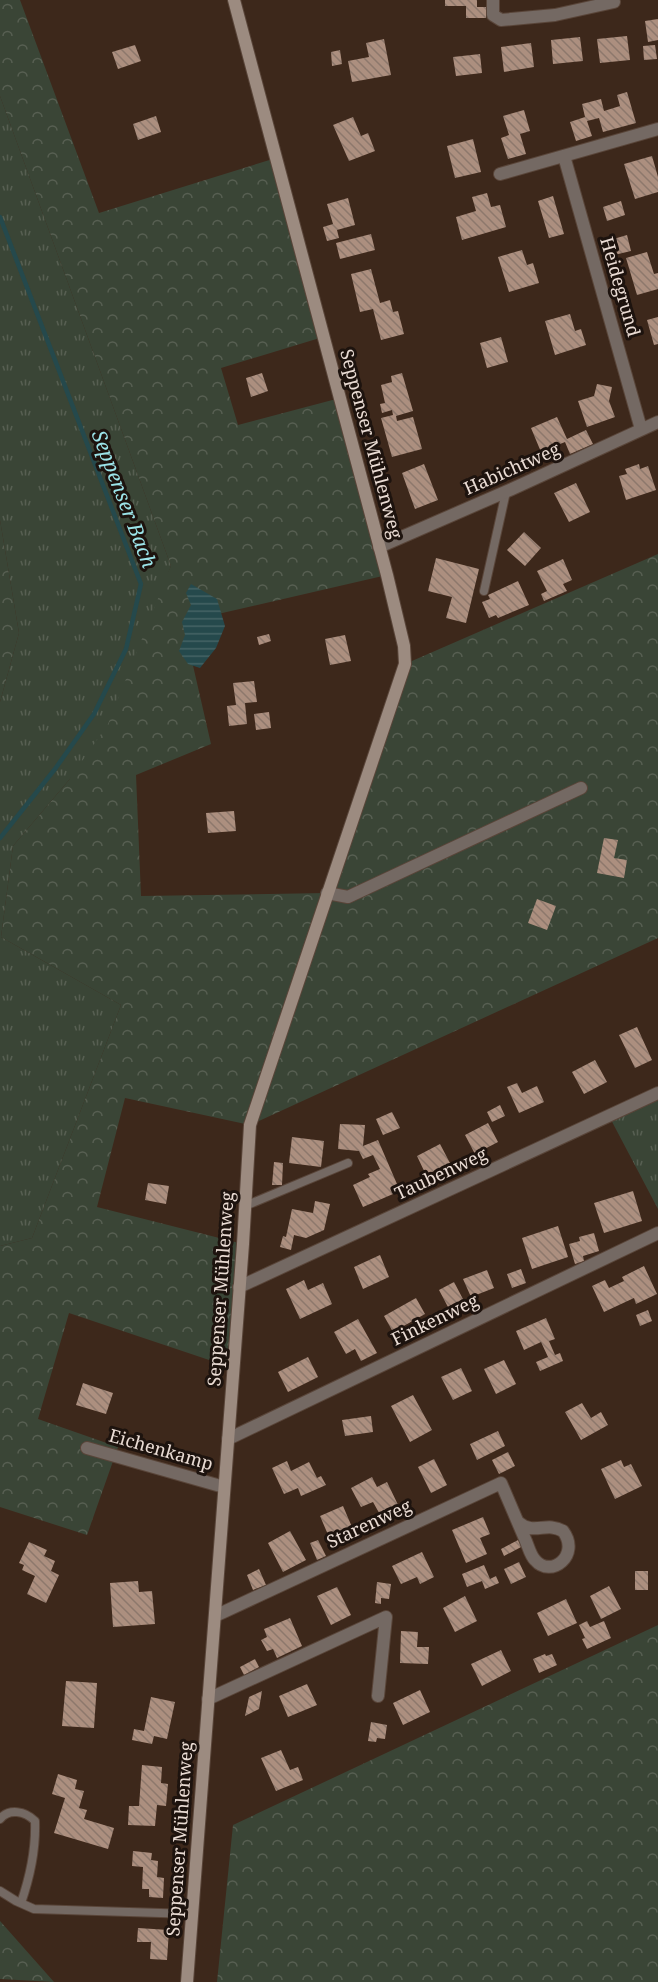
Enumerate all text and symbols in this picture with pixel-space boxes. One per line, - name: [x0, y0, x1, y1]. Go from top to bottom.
- street label: Heidegrund: [595, 234, 647, 339]
- street label: Seppenser Mühlenweg: [335, 346, 409, 541]
- water label: Seppenser Bach: [86, 426, 163, 572]
- street label: Habichtweg: [460, 436, 564, 500]
- street label: Taubenweg: [391, 1141, 491, 1205]
- street label: Seppenser Mühlenweg: [201, 1190, 239, 1387]
- street label: Finkenweg: [387, 1288, 482, 1351]
- street label: Eichenkamp: [106, 1423, 216, 1475]
- street label: Starenweg: [322, 1493, 415, 1553]
- street label: Seppenser Mühlenweg: [160, 1740, 198, 1937]

